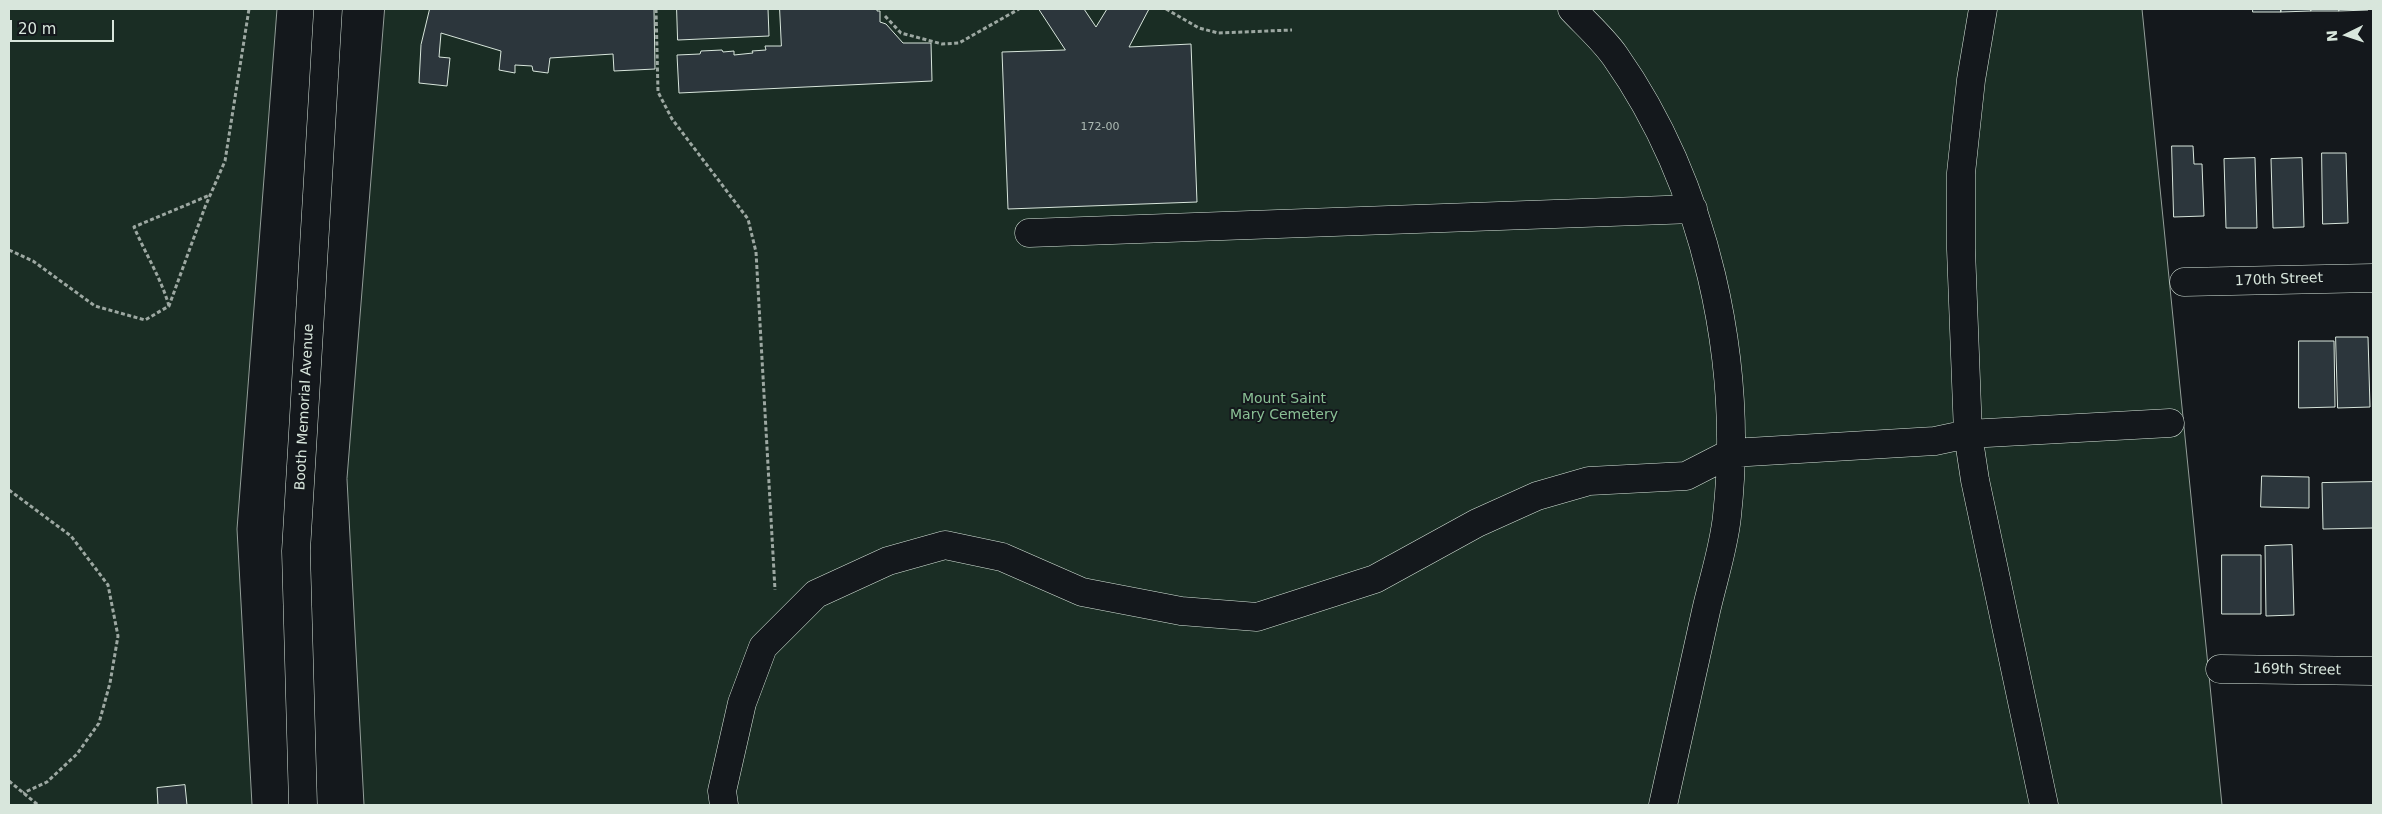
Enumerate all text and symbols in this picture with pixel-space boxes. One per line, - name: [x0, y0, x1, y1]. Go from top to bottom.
- scale bar: [12, 10, 116, 42]
- north arrow: [2322, 10, 2372, 60]
- text: 20 m: [18, 20, 56, 38]
- text: N: [2324, 30, 2340, 42]
- house number: 172-00: [1081, 120, 1119, 134]
- street label: 170th Street: [2235, 270, 2323, 290]
- street label: Booth Memorial Avenue: [292, 323, 318, 491]
- park label: Mount Saint Mary Cemetery: [1230, 391, 1338, 424]
- street label: 169th Street: [2253, 661, 2341, 679]

